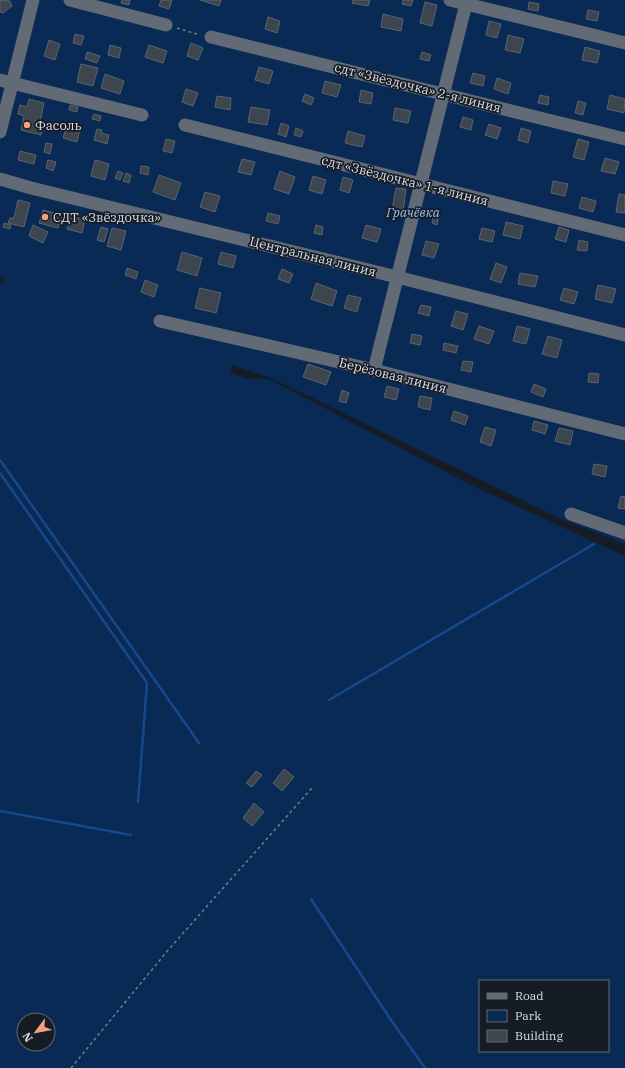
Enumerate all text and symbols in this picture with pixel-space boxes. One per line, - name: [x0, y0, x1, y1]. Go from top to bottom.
- street label: сдт «Звёздочка» 2-я линия: [333, 59, 503, 116]
- place label: Фасоль: [35, 117, 82, 134]
- marker: Фасоль: [22, 120, 32, 130]
- street label: сдт «Звёздочка» 1-я линия: [320, 152, 490, 209]
- park label: Грачёвка: [385, 204, 440, 221]
- place label: СДТ «Звёздочка»: [53, 209, 161, 226]
- marker: СДТ «Звёздочка»: [40, 212, 50, 222]
- street label: Центральная линия: [248, 233, 378, 280]
- street label: Берёзовая линия: [337, 354, 448, 397]
- legend: [479, 980, 609, 1052]
- text: Road: [515, 988, 544, 1003]
- text: Park: [515, 1008, 541, 1023]
- north arrow: [16, 1012, 56, 1052]
- text: Building: [515, 1028, 563, 1043]
- text: N: [19, 1030, 36, 1045]

